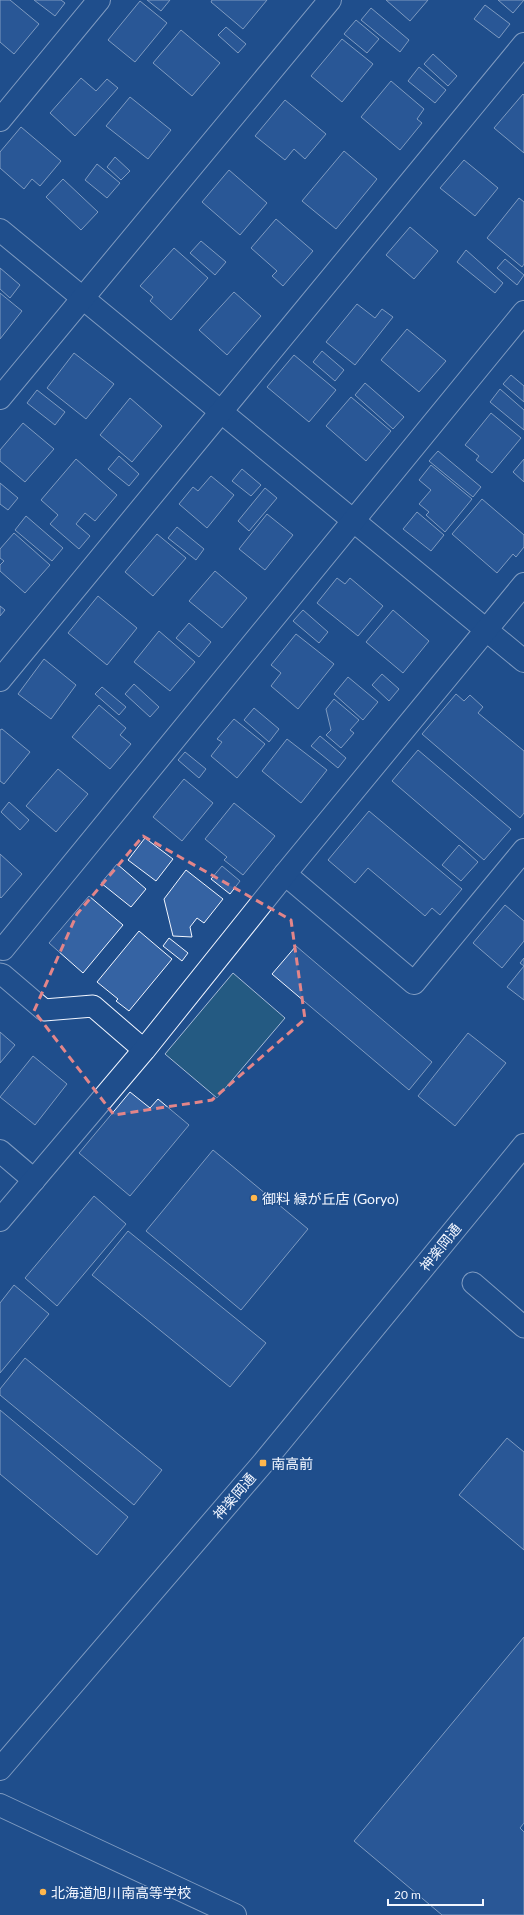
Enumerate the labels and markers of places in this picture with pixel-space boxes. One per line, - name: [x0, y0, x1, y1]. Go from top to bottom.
- place label: 御料 緑が丘店 (Goryo): [262, 1190, 399, 1207]
- marker: 御料 緑が丘店 (Goryo): [249, 1193, 259, 1203]
- place label: 南高前: [271, 1455, 313, 1472]
- marker: 南高前: [258, 1458, 268, 1468]
- place label: 北海道旭川南高等学校: [51, 1884, 191, 1901]
- marker: 北海道旭川南高等学校: [38, 1887, 48, 1897]

